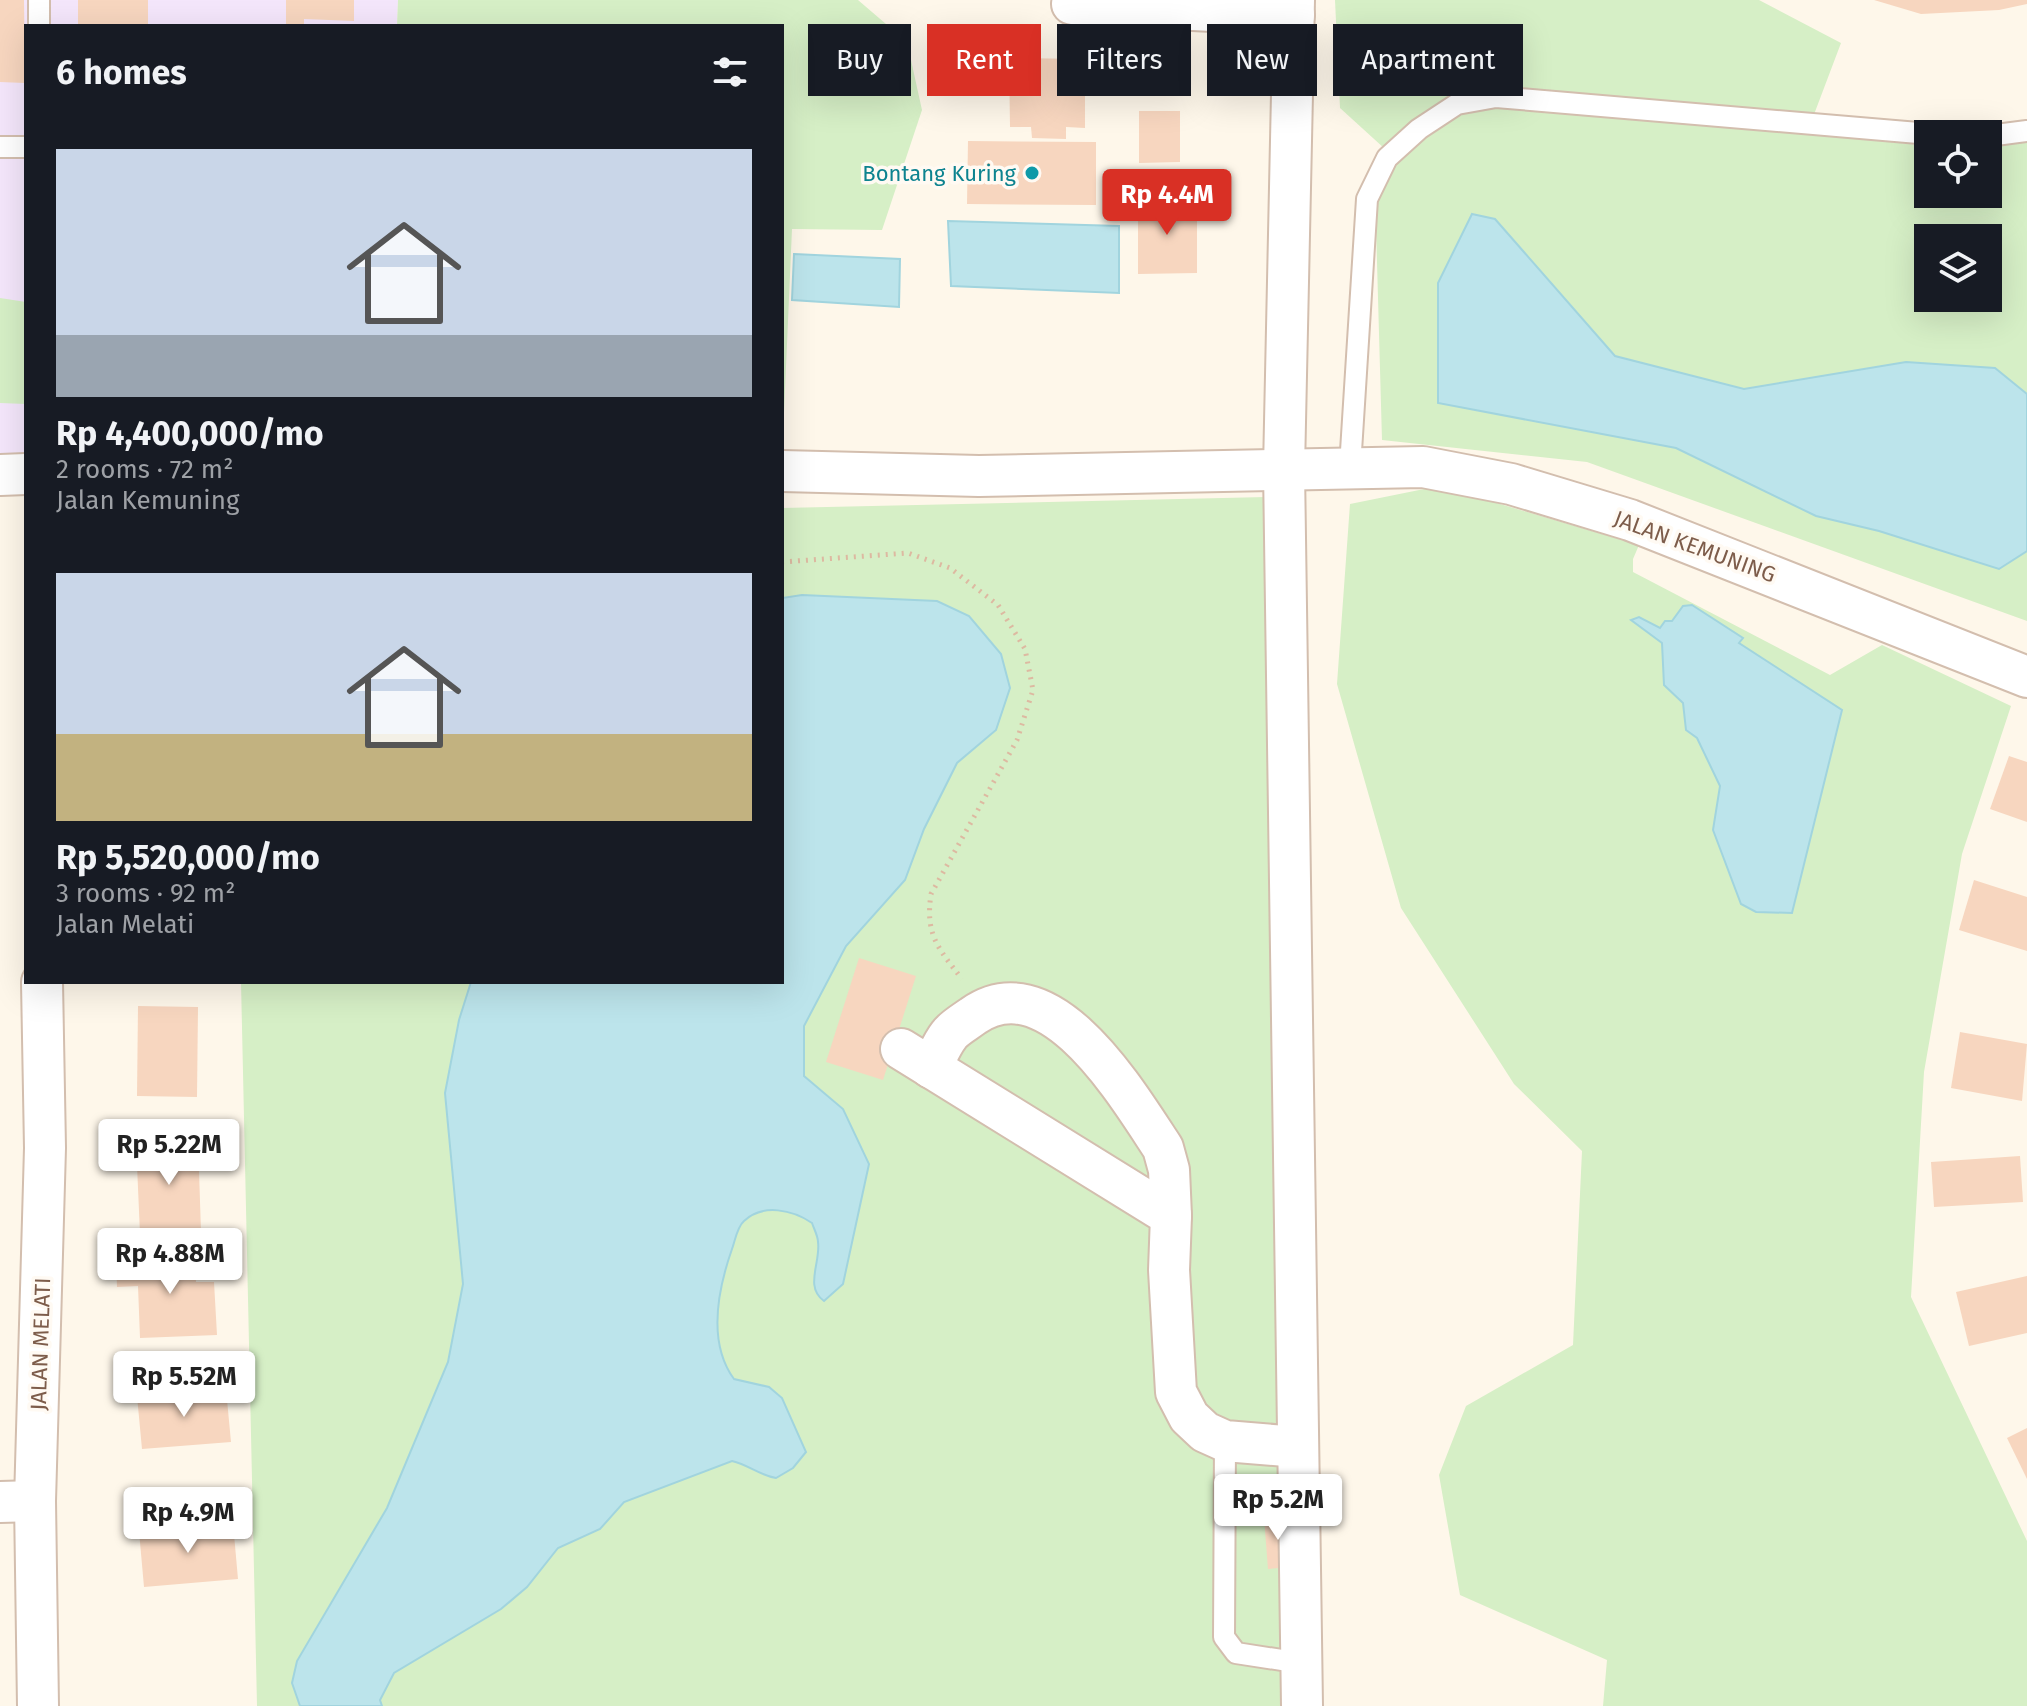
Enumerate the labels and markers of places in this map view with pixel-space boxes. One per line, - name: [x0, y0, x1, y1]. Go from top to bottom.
- place label: Bontang Kuring: [862, 160, 1017, 187]
- marker: Bontang Kuring: [1023, 164, 1041, 182]
- pin: Rp 4.4M: [1093, 169, 1241, 237]
- pin: Rp 5.22M: [86, 1119, 252, 1187]
- pin: Rp 4.88M: [87, 1228, 253, 1296]
- pin: Rp 5.52M: [101, 1351, 267, 1419]
- pin: Rp 5.2M: [1204, 1474, 1352, 1542]
- pin: Rp 4.9M: [114, 1487, 262, 1555]

